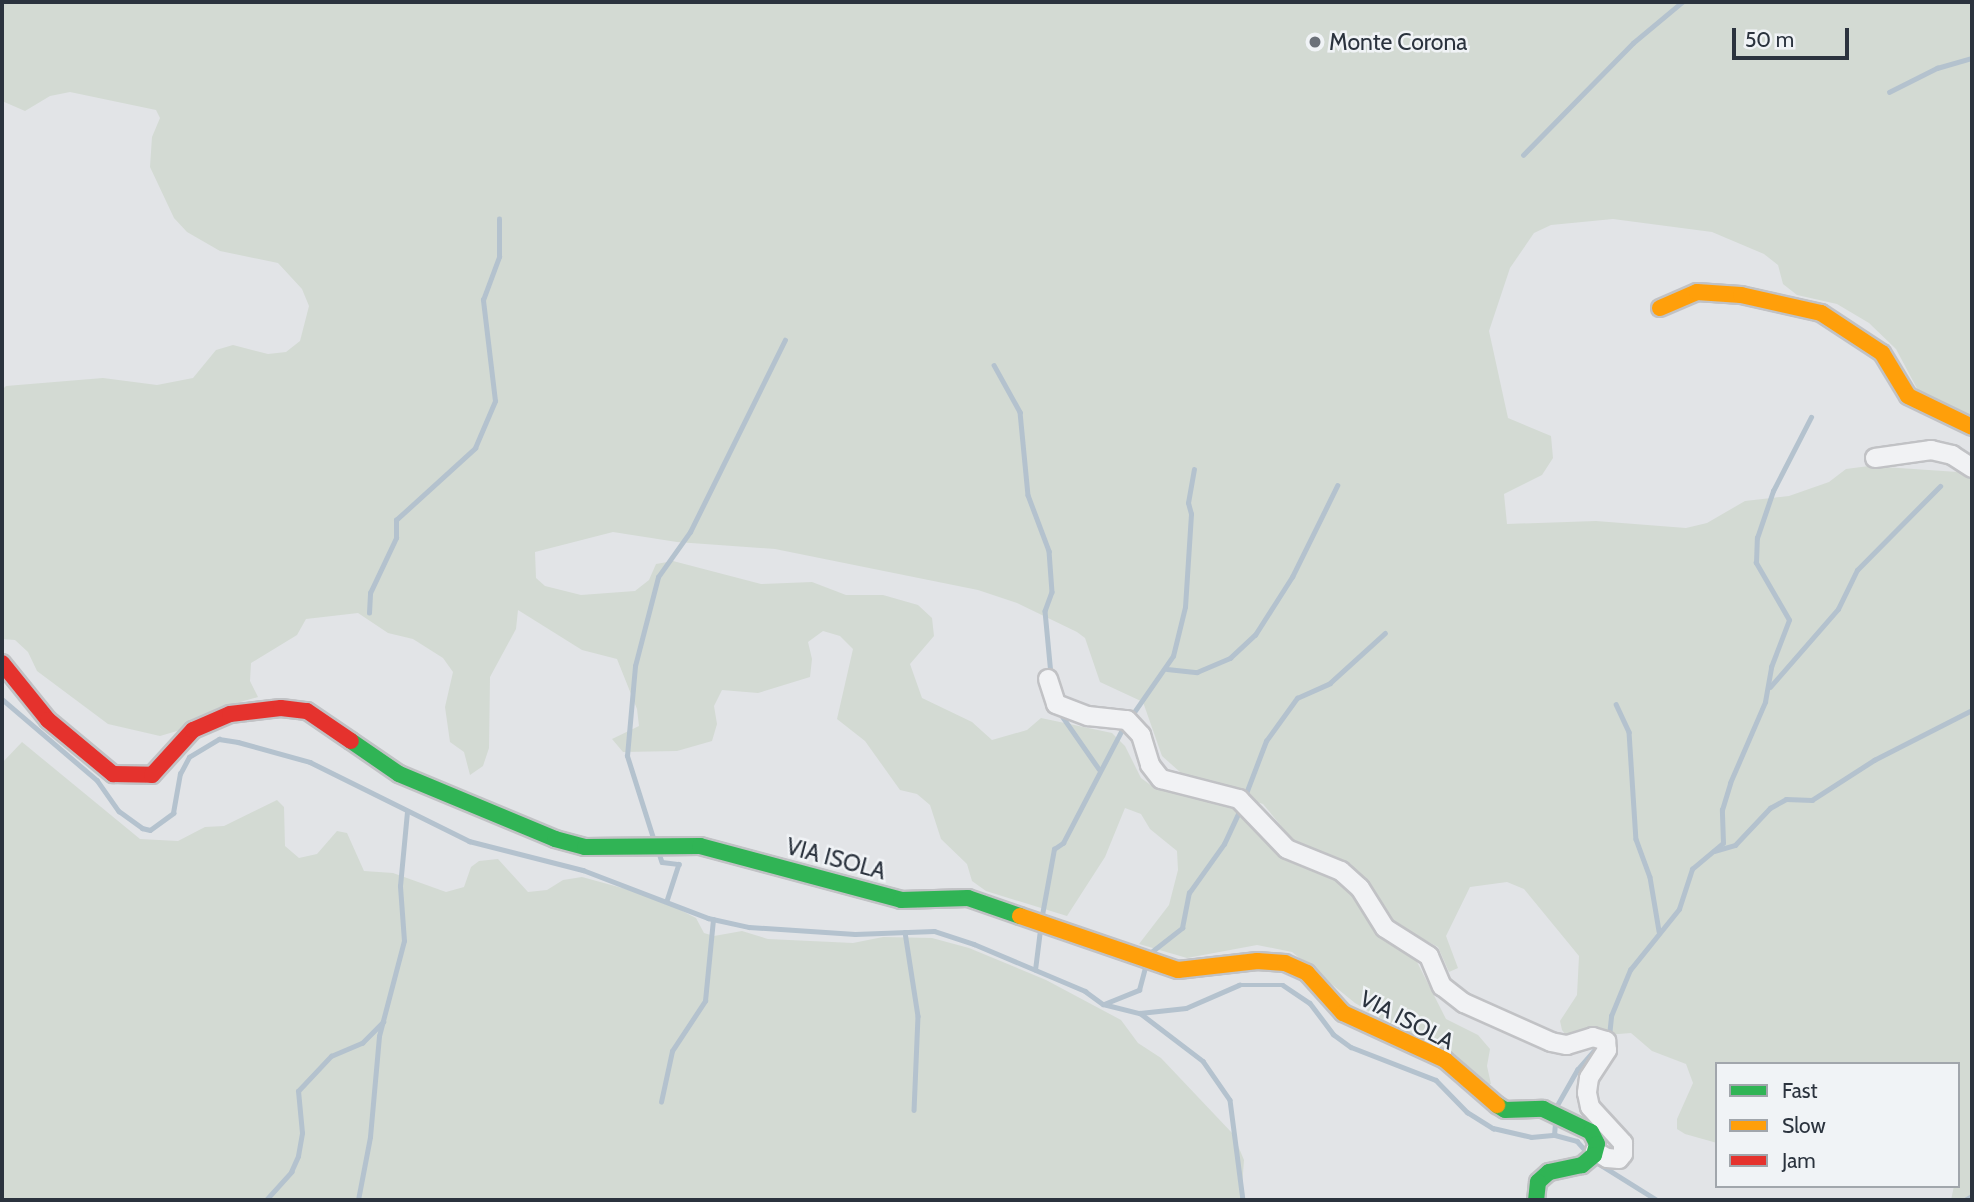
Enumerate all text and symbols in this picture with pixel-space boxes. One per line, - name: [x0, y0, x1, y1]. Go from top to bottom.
- scale bar: [1736, 14, 1853, 58]
- text: 50 m: [1745, 27, 1794, 52]
- place label: Monte Corona: [1329, 28, 1467, 56]
- marker: Monte Corona: [1307, 34, 1323, 50]
- street label: VIA ISOLA: [783, 832, 889, 886]
- street label: VIA ISOLA: [1355, 985, 1459, 1055]
- legend: [1715, 1062, 1960, 1188]
- text: Fast: [1782, 1078, 1818, 1103]
- text: Slow: [1782, 1113, 1826, 1138]
- text: Jam: [1782, 1148, 1816, 1173]

